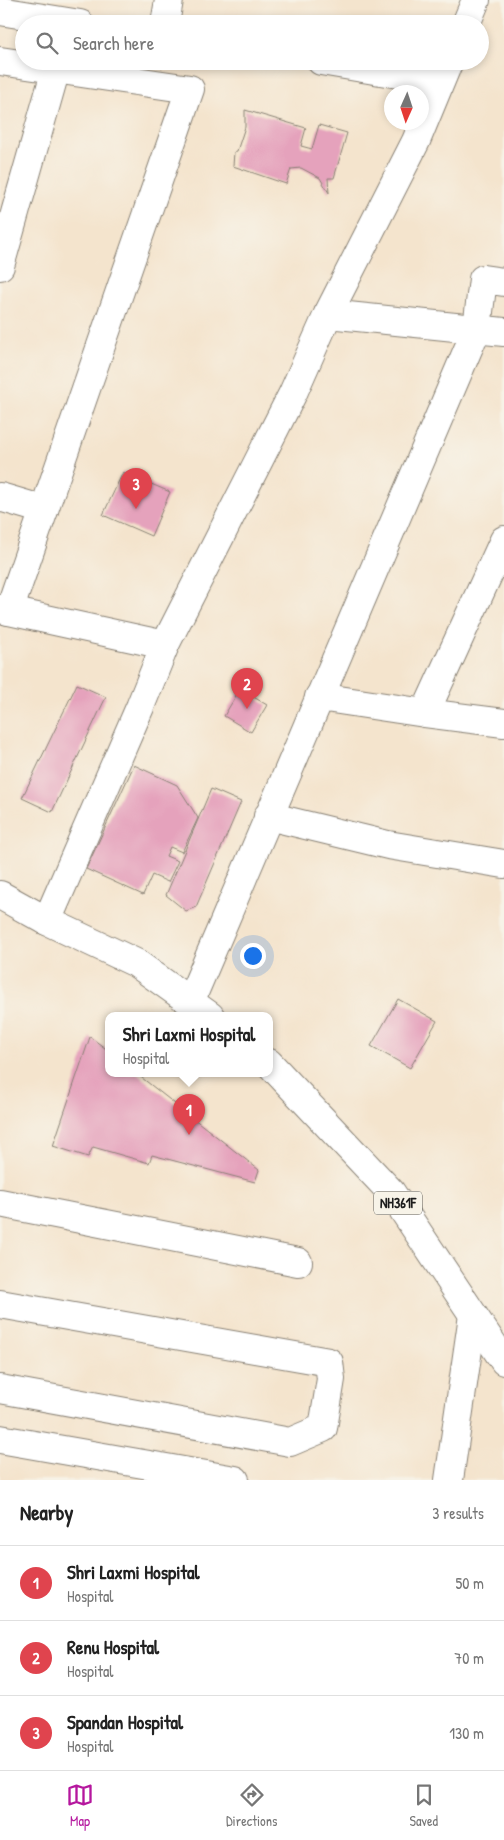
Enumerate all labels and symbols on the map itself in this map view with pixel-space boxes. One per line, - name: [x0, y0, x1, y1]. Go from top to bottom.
- north arrow: [384, 85, 429, 130]
- pin: 3: [120, 468, 152, 509]
- pin: 2: [231, 668, 263, 709]
- your location: [240, 943, 266, 969]
- pin: 1: [173, 1094, 205, 1135]
- road number: NH361F: [374, 1192, 422, 1214]

